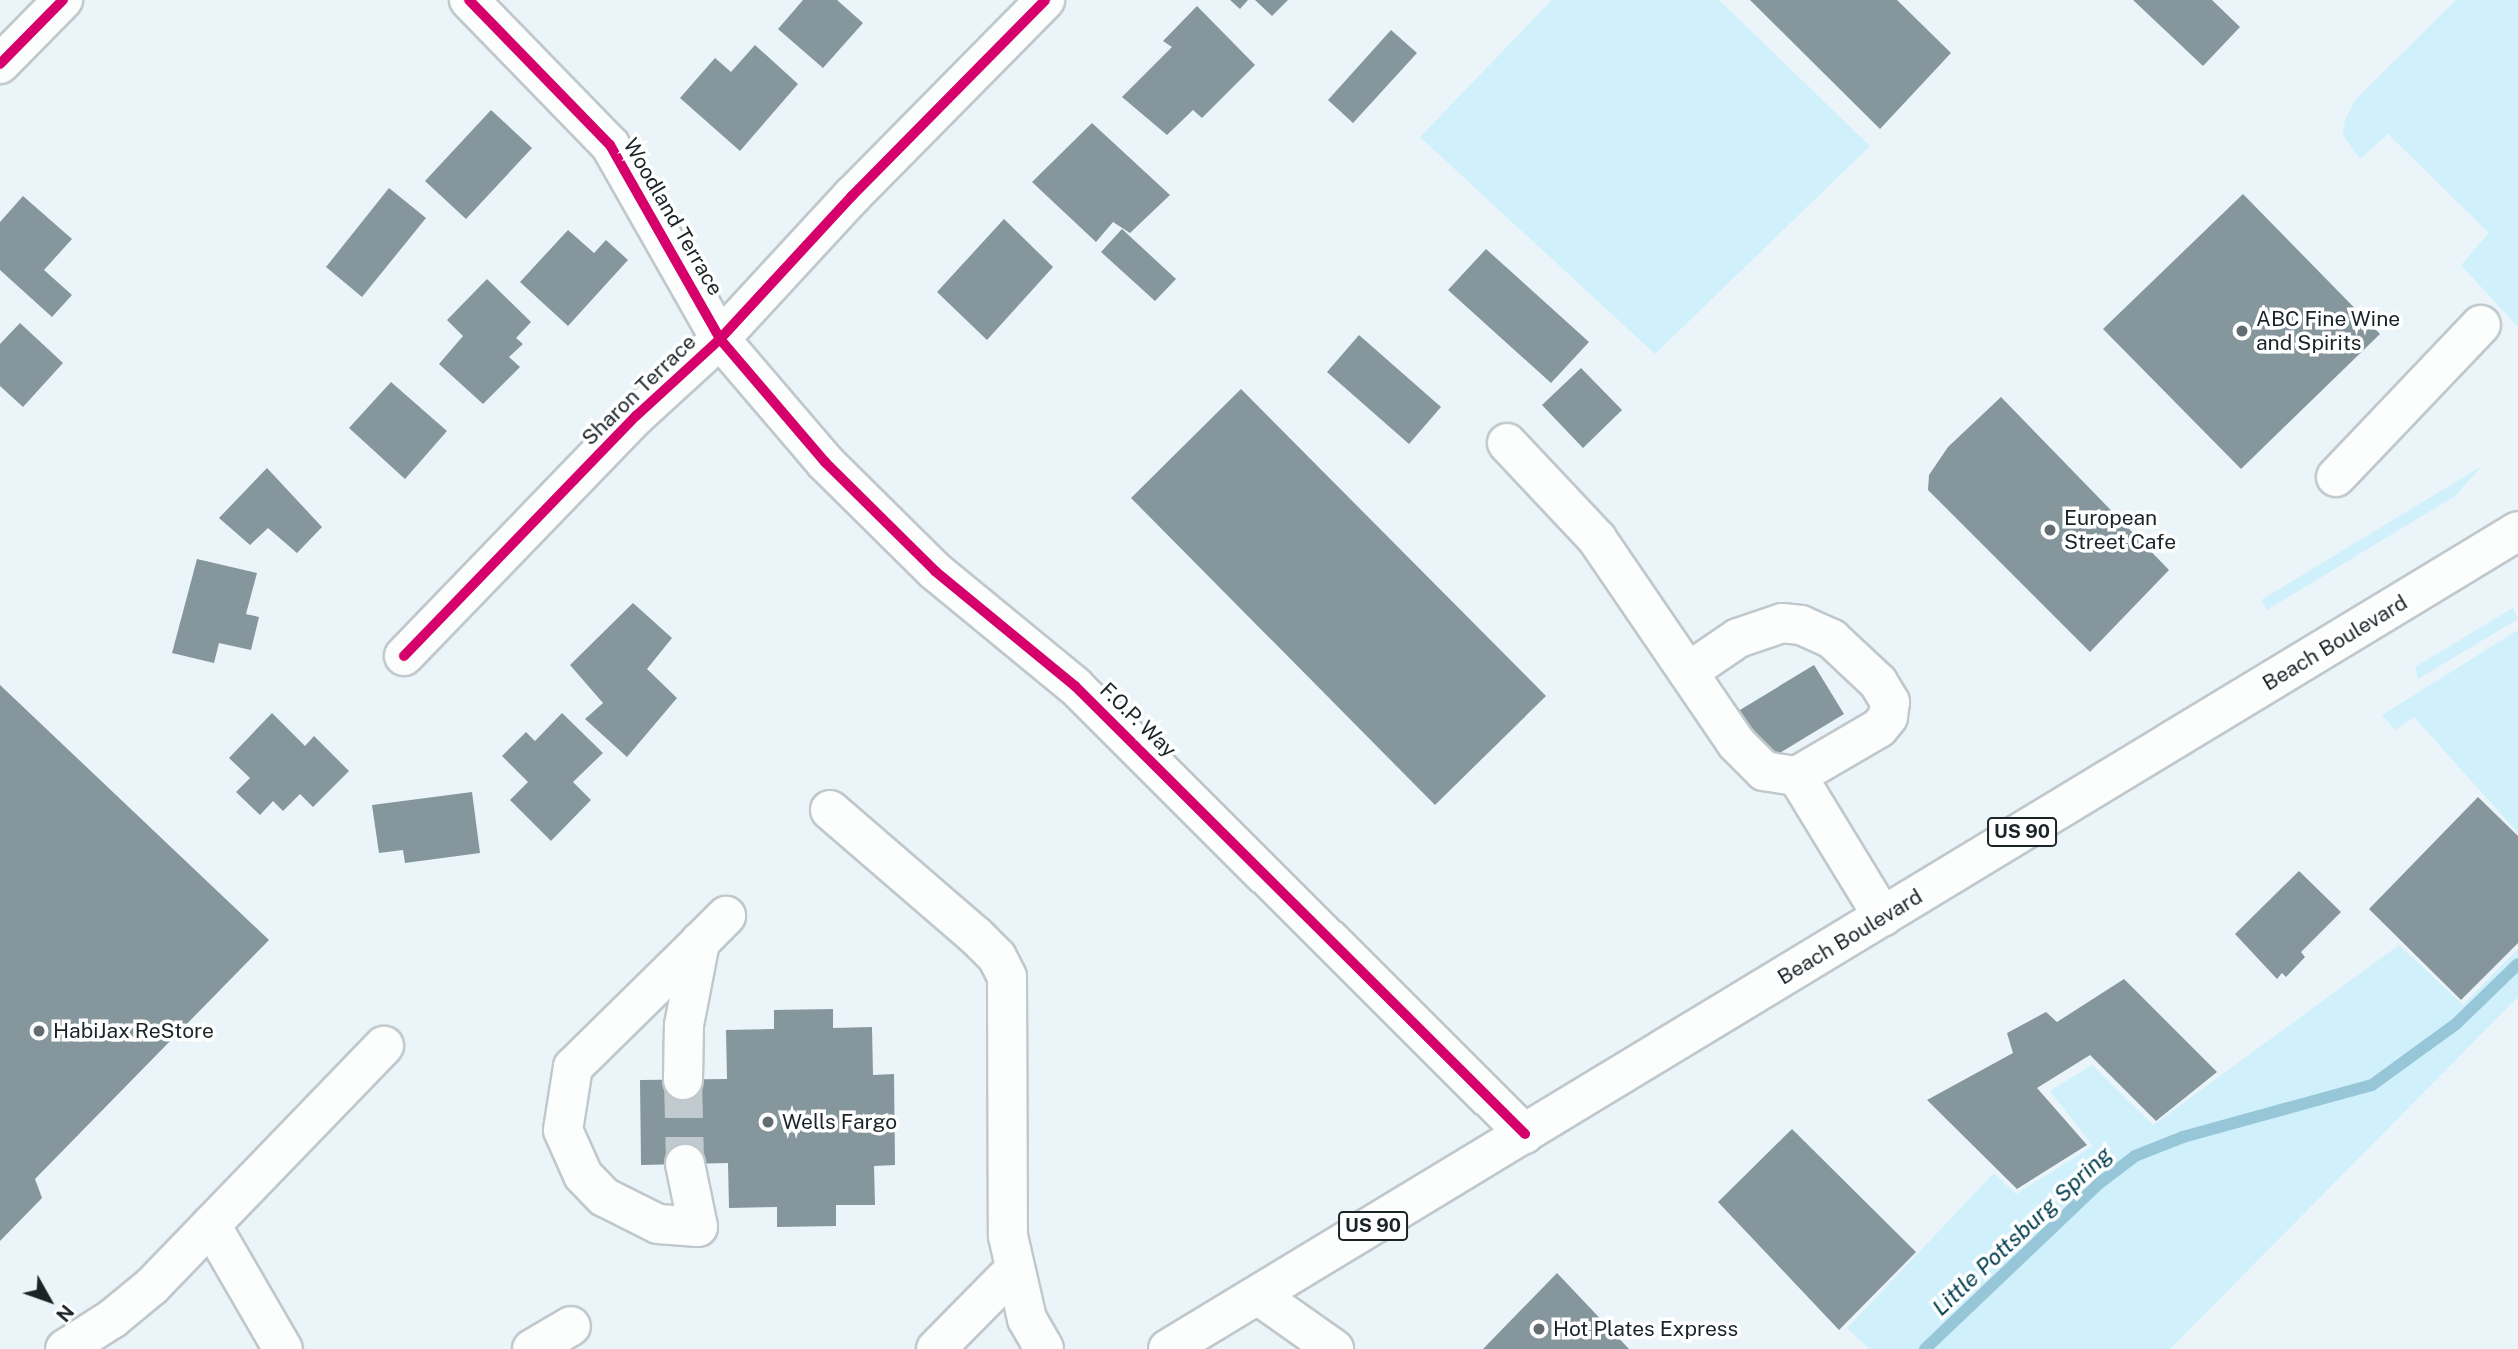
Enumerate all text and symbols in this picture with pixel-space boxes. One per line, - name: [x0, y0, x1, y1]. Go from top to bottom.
- street label: Woodland Terrace: [618, 134, 728, 300]
- place label: ABC Fine Wine and Spirits: [2256, 306, 2401, 356]
- marker: ABC Fine Wine and Spirits: [2234, 323, 2250, 339]
- street label: Sharon Terrace: [577, 329, 701, 451]
- place label: European Street Cafe: [2064, 505, 2176, 555]
- marker: European Street Cafe: [2042, 522, 2058, 538]
- street label: Beach Boulevard: [2258, 590, 2412, 696]
- street label: F.O.P. Way: [1094, 677, 1182, 763]
- road number: US 90: [1987, 817, 2057, 848]
- street label: Beach Boulevard: [1773, 884, 1927, 990]
- place label: HabiJax ReStore: [53, 1018, 214, 1044]
- marker: HabiJax ReStore: [31, 1023, 47, 1039]
- place label: Wells Fargo: [782, 1109, 897, 1135]
- marker: Wells Fargo: [760, 1114, 776, 1130]
- water label: Little Pottsburg Spring: [1926, 1141, 2118, 1321]
- road number: US 90: [1338, 1210, 1408, 1242]
- north arrow: [14, 1265, 84, 1335]
- text: N: [52, 1301, 78, 1326]
- place label: Hot Plates Express: [1553, 1316, 1738, 1342]
- marker: Hot Plates Express: [1531, 1321, 1547, 1337]

